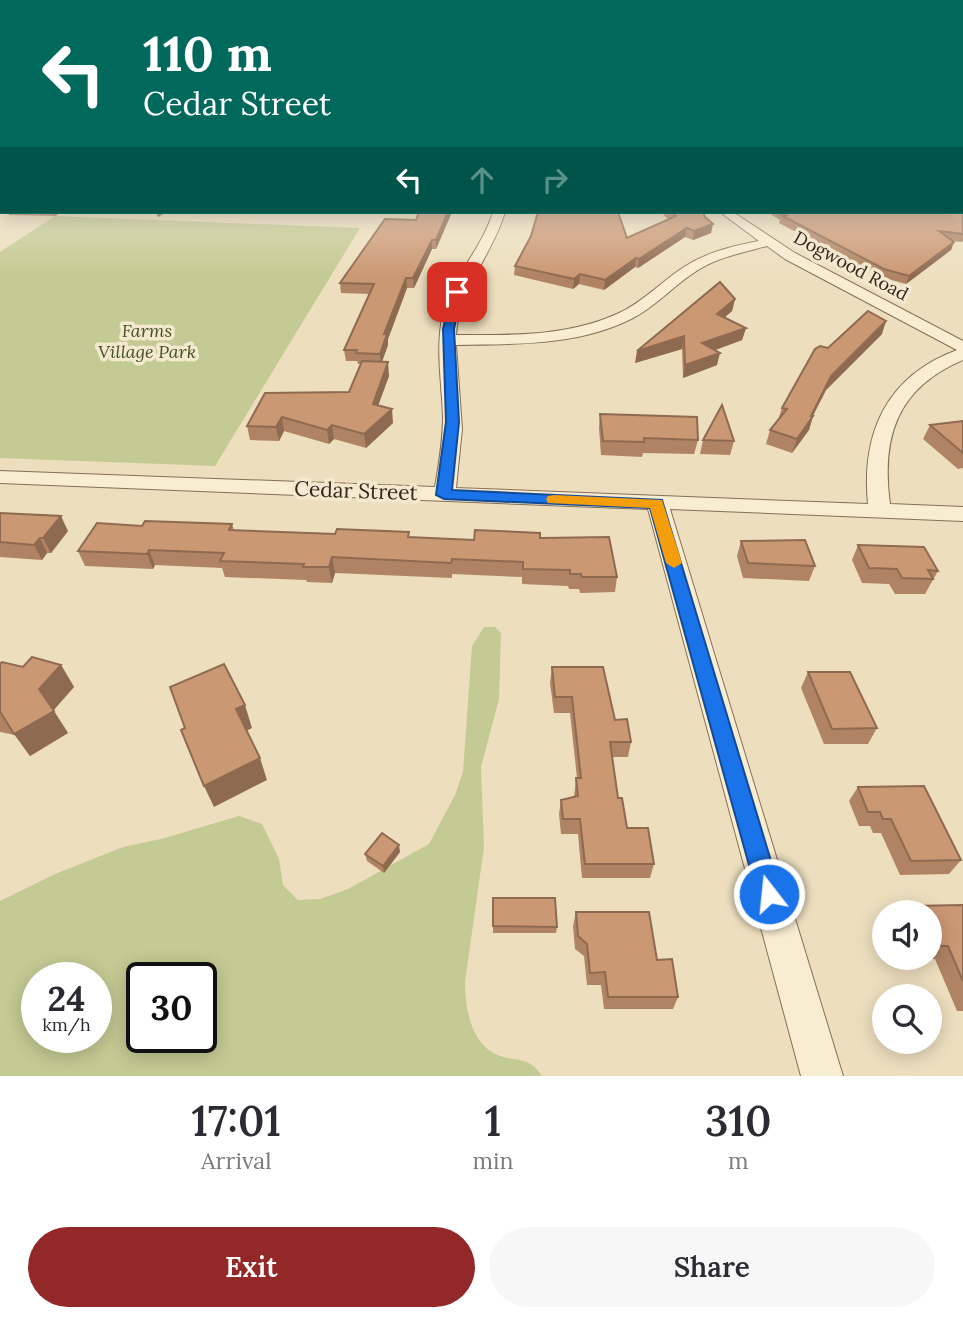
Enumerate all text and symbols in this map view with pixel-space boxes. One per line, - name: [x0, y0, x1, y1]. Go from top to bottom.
- text: 110 m: [143, 22, 272, 84]
- icon: left: [28, 28, 119, 119]
- text: Cedar Street: [143, 83, 331, 124]
- icon: left: [390, 161, 428, 199]
- icon: ahead: [463, 161, 501, 199]
- icon: right: [536, 161, 574, 199]
- street label: Dogwood Road: [790, 226, 913, 306]
- pin: [427, 262, 487, 322]
- icon: arrive: [438, 273, 476, 311]
- park label: Farms Village Park: [98, 319, 196, 363]
- street label: Cedar Street: [294, 475, 419, 506]
- position arrow: [732, 857, 806, 931]
- map controls: [872, 900, 942, 1054]
- button: sound: [872, 900, 942, 970]
- speed limit sign: 30: [126, 962, 217, 1053]
- text: 24: [48, 976, 85, 1021]
- button: search: [872, 984, 942, 1054]
- text: km/h: [42, 1013, 91, 1036]
- text: 17:01: [192, 1094, 281, 1148]
- text: 1: [485, 1094, 501, 1148]
- text: 310: [705, 1094, 771, 1148]
- text: Arrival: [201, 1146, 271, 1175]
- text: min: [473, 1146, 514, 1175]
- text: m: [728, 1146, 749, 1175]
- button: Exit: [28, 1227, 475, 1307]
- button: Share: [489, 1227, 935, 1307]

